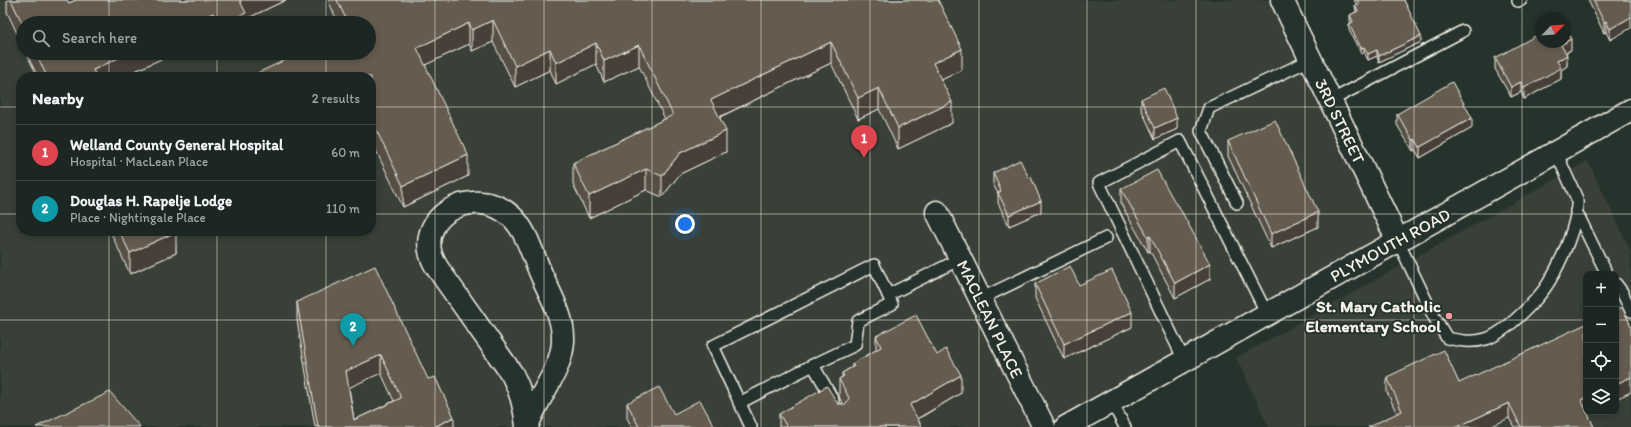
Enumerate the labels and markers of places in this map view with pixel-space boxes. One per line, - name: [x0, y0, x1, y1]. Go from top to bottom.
- pin: 1: [851, 125, 877, 158]
- place label: St. Mary Catholic Elementary School: [1305, 296, 1441, 337]
- marker: St. Mary Catholic Elementary School: [1444, 311, 1454, 321]
- pin: 2: [340, 313, 366, 346]

